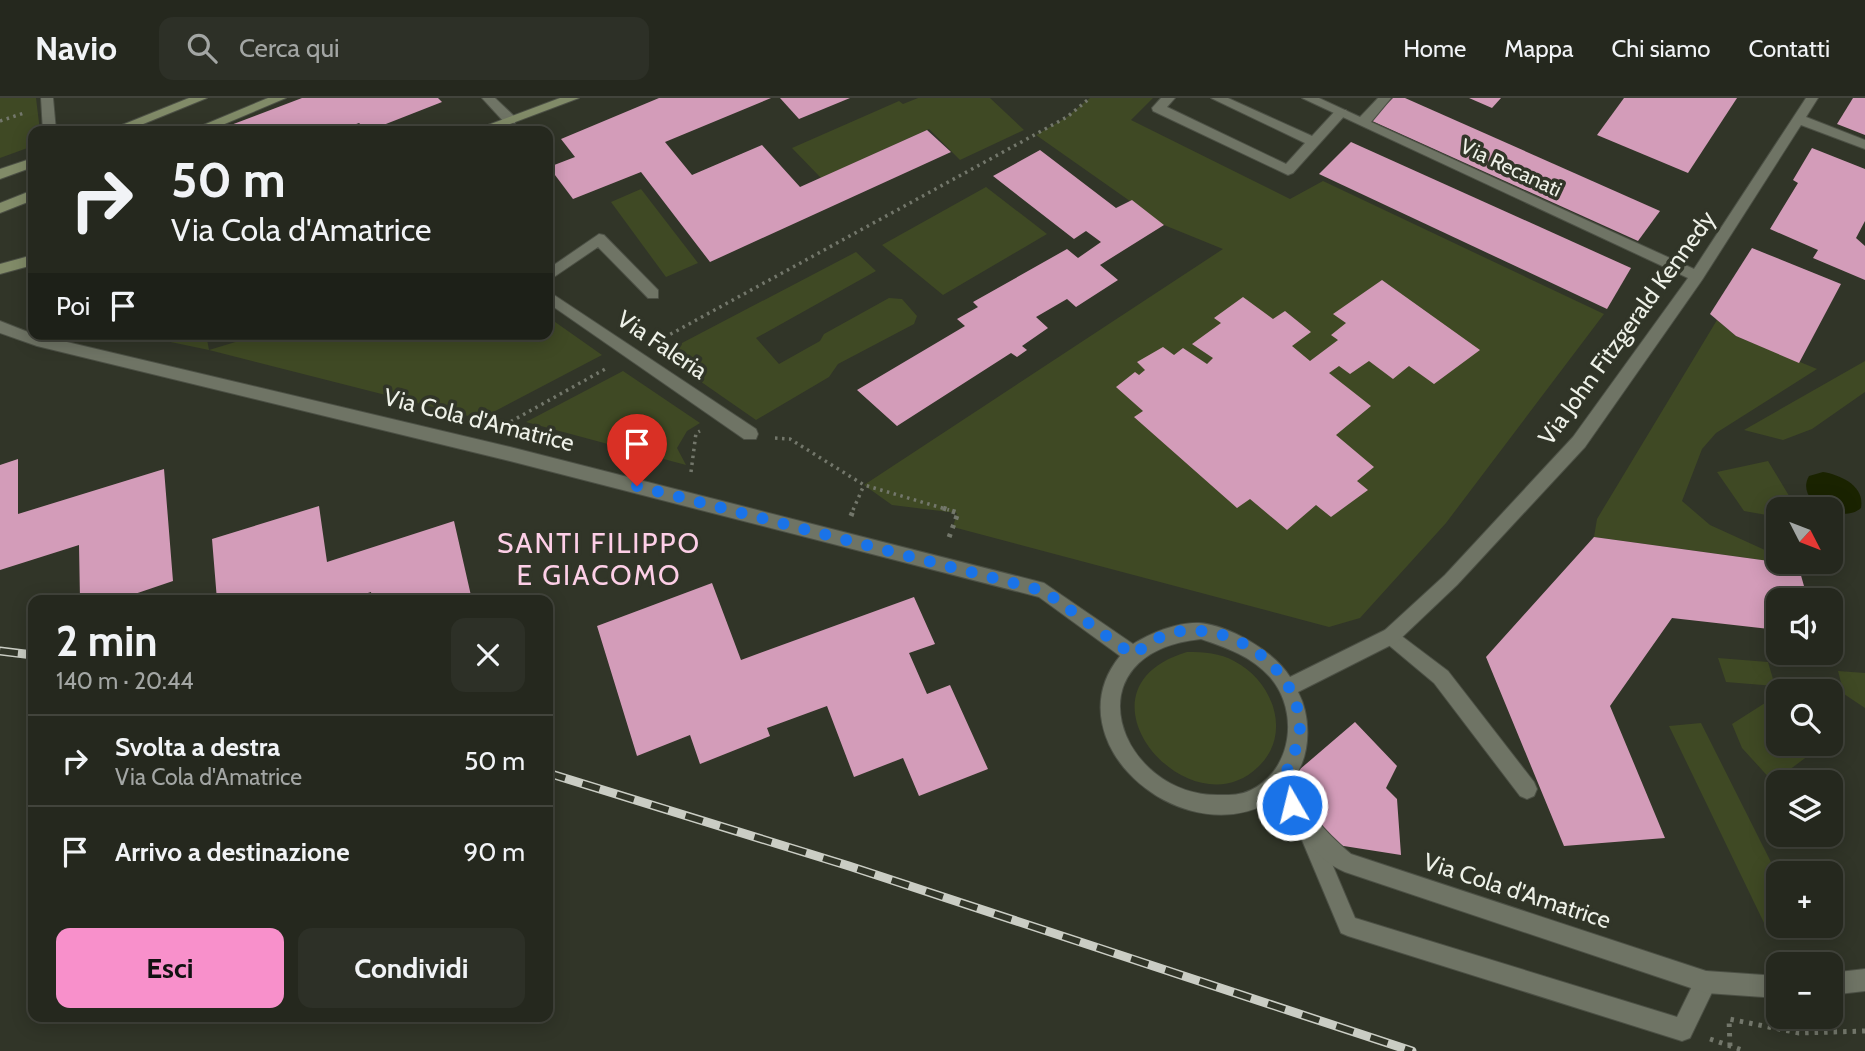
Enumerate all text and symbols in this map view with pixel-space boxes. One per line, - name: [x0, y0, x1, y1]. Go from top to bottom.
- search box: [159, 17, 649, 80]
- text: Navio: [35, 28, 117, 68]
- icon: search: [183, 29, 221, 67]
- text: Cerca qui: [239, 32, 340, 64]
- text: Home: [1403, 34, 1466, 63]
- text: Mappa: [1504, 34, 1573, 63]
- text: Chi siamo: [1611, 34, 1710, 63]
- text: Contatti: [1748, 34, 1830, 63]
- street label: Via Recanati: [1457, 133, 1566, 202]
- text: 50 m: [171, 150, 286, 209]
- icon: right: [56, 154, 147, 245]
- street label: Via John Fitzgerald Kennedy: [1532, 205, 1721, 450]
- text: Via Cola d'Amatrice: [171, 210, 431, 249]
- icon: arrive: [104, 287, 142, 325]
- text: Poi: [56, 290, 90, 322]
- street label: Via Faleria: [612, 304, 713, 386]
- street label: Via Cola d'Amatrice: [381, 382, 577, 457]
- pin: [607, 414, 667, 486]
- icon: arrive: [618, 425, 656, 463]
- north arrow: [1766, 497, 1843, 574]
- map controls: [1766, 497, 1843, 1029]
- district label: SANTI FILIPPO E GIACOMO: [497, 526, 701, 592]
- button: sound: [1766, 588, 1843, 665]
- text: 2 min: [56, 615, 157, 667]
- button: close: [451, 618, 525, 692]
- text: 140 m · 20:44: [56, 667, 194, 695]
- button: search: [1766, 679, 1843, 756]
- text: Svolta a destra: [115, 731, 280, 763]
- icon: right: [56, 742, 94, 780]
- text: 50 m: [464, 745, 525, 777]
- text: Via Cola d'Amatrice: [115, 763, 302, 791]
- position arrow: [1255, 768, 1329, 842]
- button: layers: [1766, 770, 1843, 847]
- icon: arrive: [56, 833, 94, 871]
- text: Arrivo a destinazione: [115, 836, 350, 868]
- text: 90 m: [463, 836, 525, 868]
- street label: Via Cola d'Amatrice: [1420, 847, 1614, 934]
- button: +: [1766, 861, 1843, 938]
- button: Esci: [56, 928, 284, 1008]
- button: Condividi: [298, 928, 525, 1008]
- button: −: [1766, 952, 1843, 1029]

